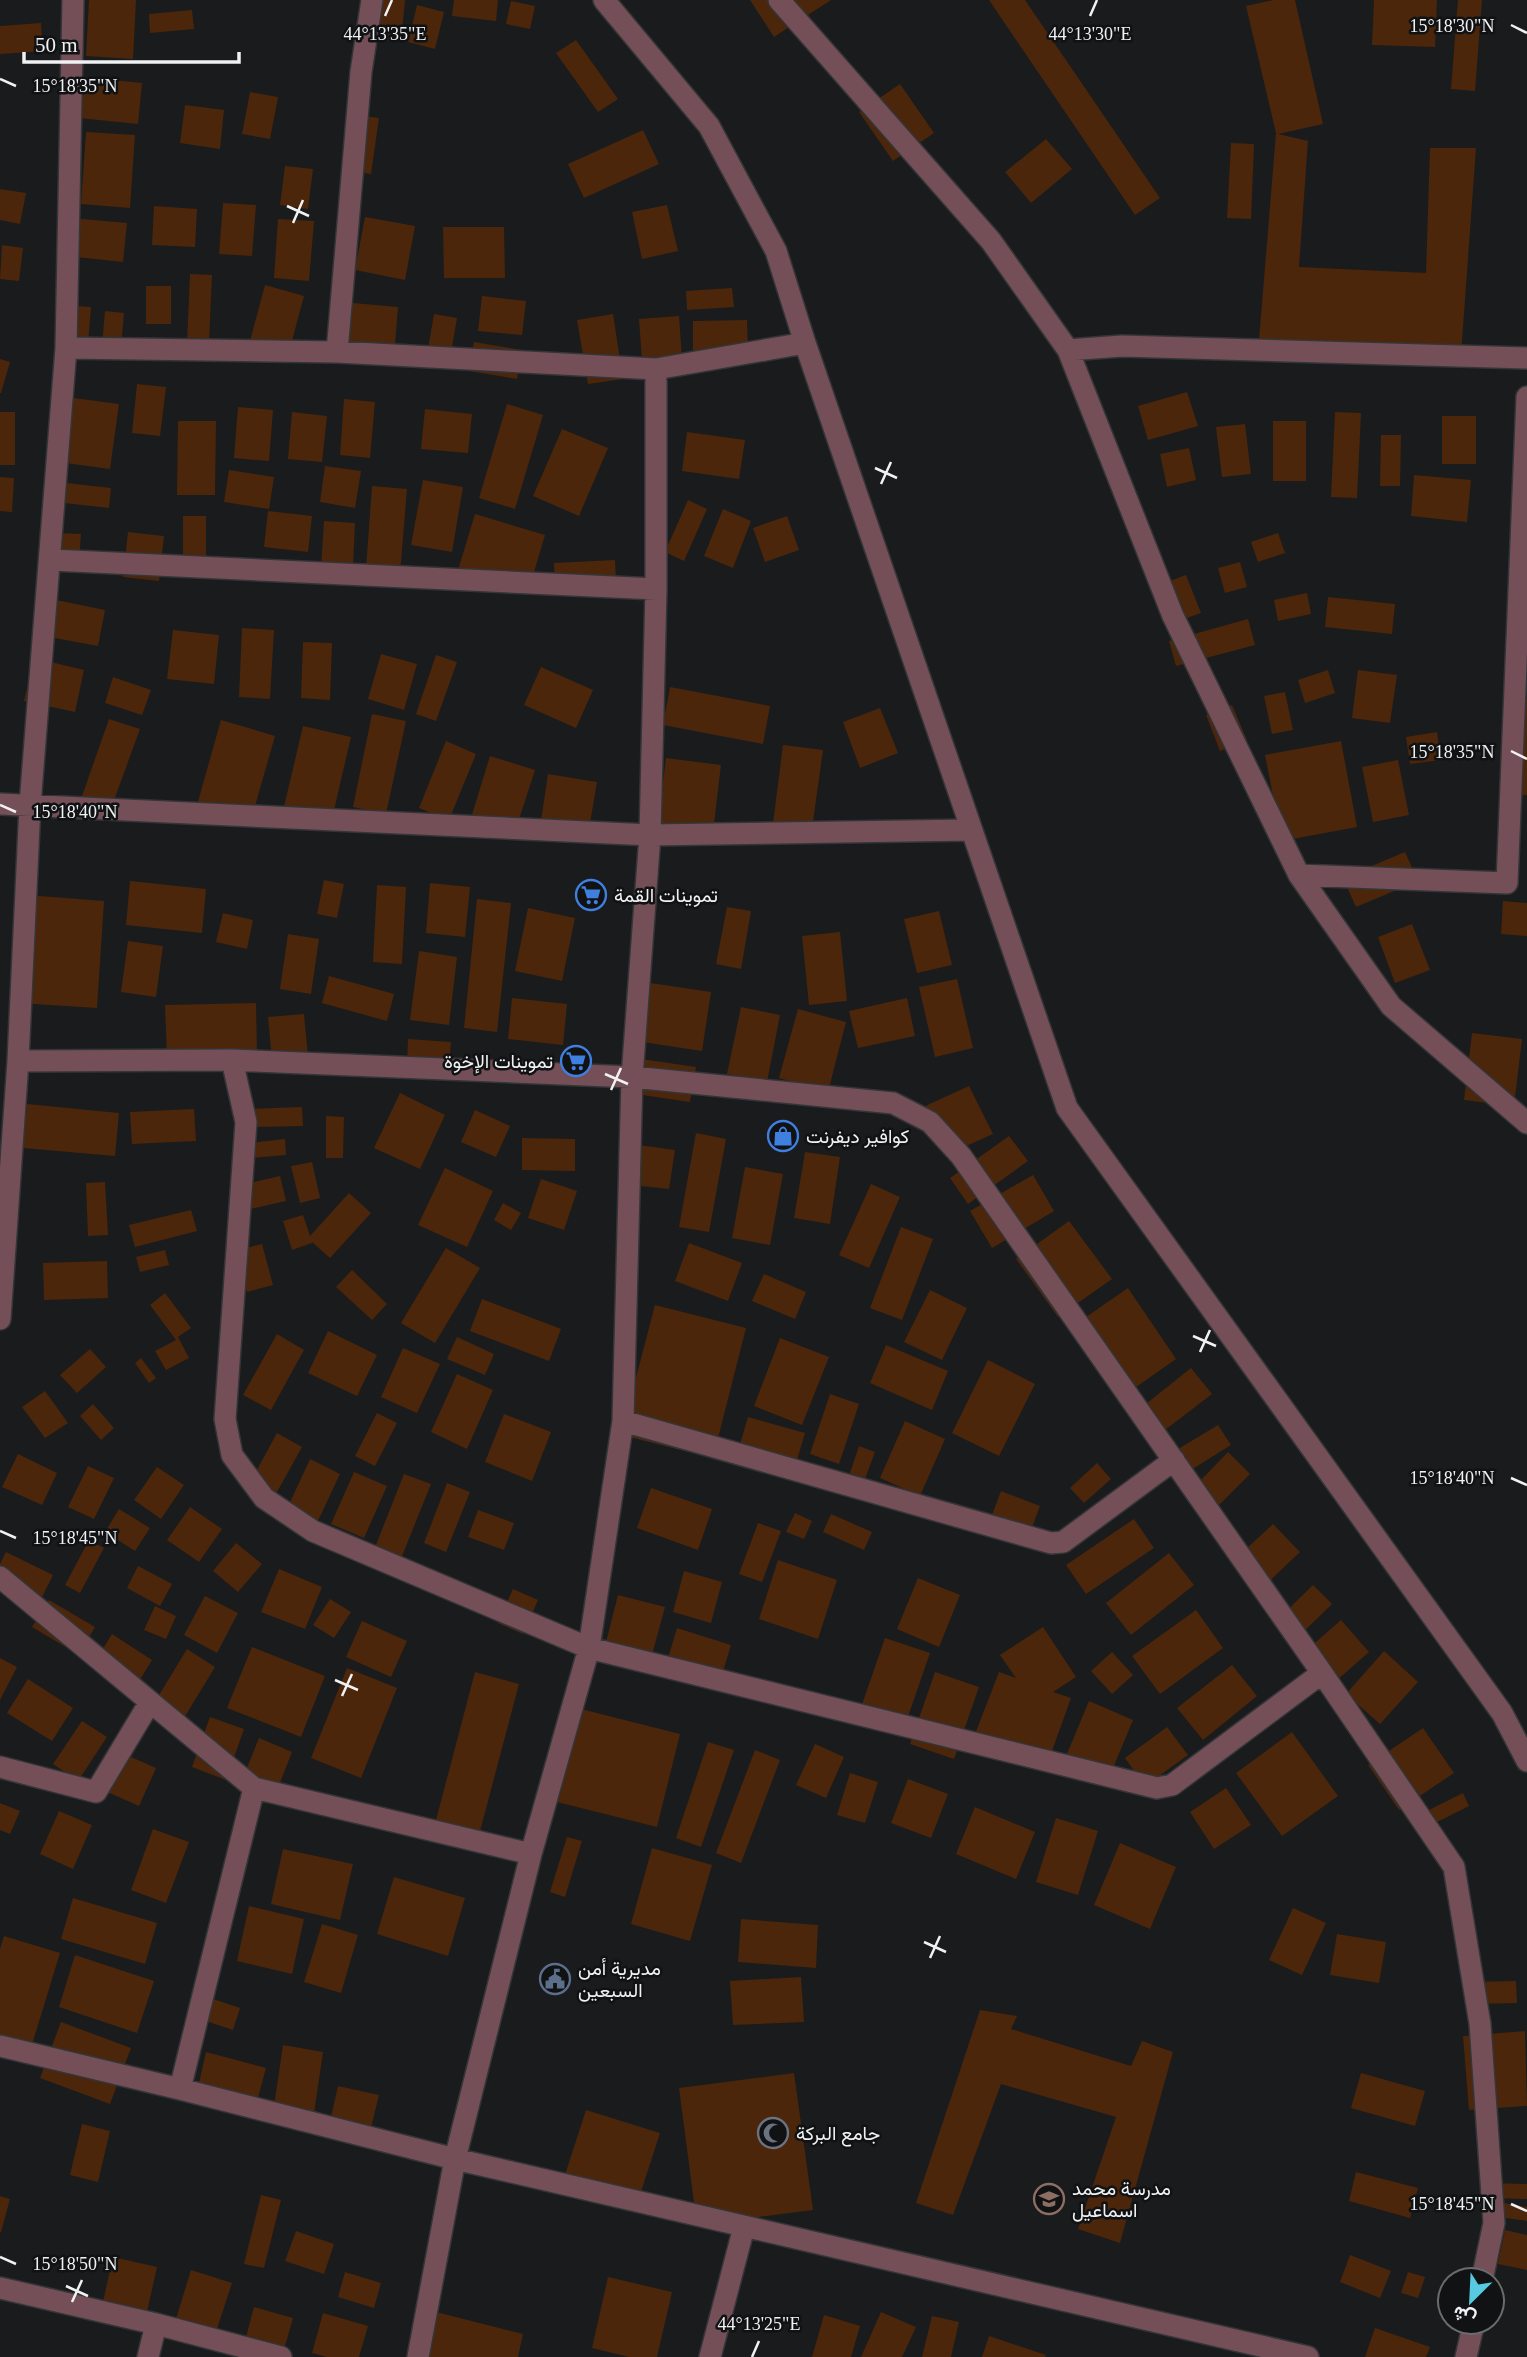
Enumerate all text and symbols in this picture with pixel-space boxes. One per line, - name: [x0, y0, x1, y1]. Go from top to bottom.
- text: 15°18'30"N: [1410, 16, 1494, 36]
- scale bar: [24, 21, 240, 65]
- text: 44°13'35"E: [344, 24, 426, 44]
- text: 44°13'30"E: [1049, 24, 1131, 44]
- text: 50 m: [35, 33, 78, 57]
- text: 15°18'35"N: [33, 76, 117, 96]
- text: 15°18'35"N: [1410, 742, 1494, 762]
- text: 15°18'40"N: [33, 802, 117, 822]
- supermarket icon: تموينات القمة: [574, 878, 608, 912]
- place label: تموينات القمة: [614, 885, 718, 907]
- supermarket icon: تموينات الإخوة: [559, 1044, 593, 1078]
- place label: تموينات الإخوة: [444, 1051, 553, 1074]
- shop icon: كوافير ديفرنت: [766, 1119, 800, 1153]
- place label: كوافير ديفرنت: [806, 1126, 909, 1148]
- text: 15°18'40"N: [1410, 1468, 1494, 1488]
- text: 15°18'45"N: [33, 1528, 117, 1548]
- place label: مديرية أمن السبعين: [578, 1958, 661, 2002]
- public building icon: مديرية أمن السبعين: [538, 1962, 572, 1996]
- mosque icon: جامع البركة: [756, 2116, 790, 2150]
- place label: جامع البركة: [796, 2123, 880, 2147]
- place label: مدرسة محمد اسماعيل: [1072, 2178, 1171, 2222]
- school or university icon: مدرسة محمد اسماعيل: [1032, 2182, 1066, 2216]
- text: 15°18'45"N: [1410, 2194, 1494, 2214]
- text: 15°18'50"N: [33, 2254, 117, 2274]
- north arrow: [1436, 2266, 1506, 2336]
- text: ش: [1449, 2301, 1479, 2330]
- text: 44°13'25"E: [718, 2314, 800, 2334]

